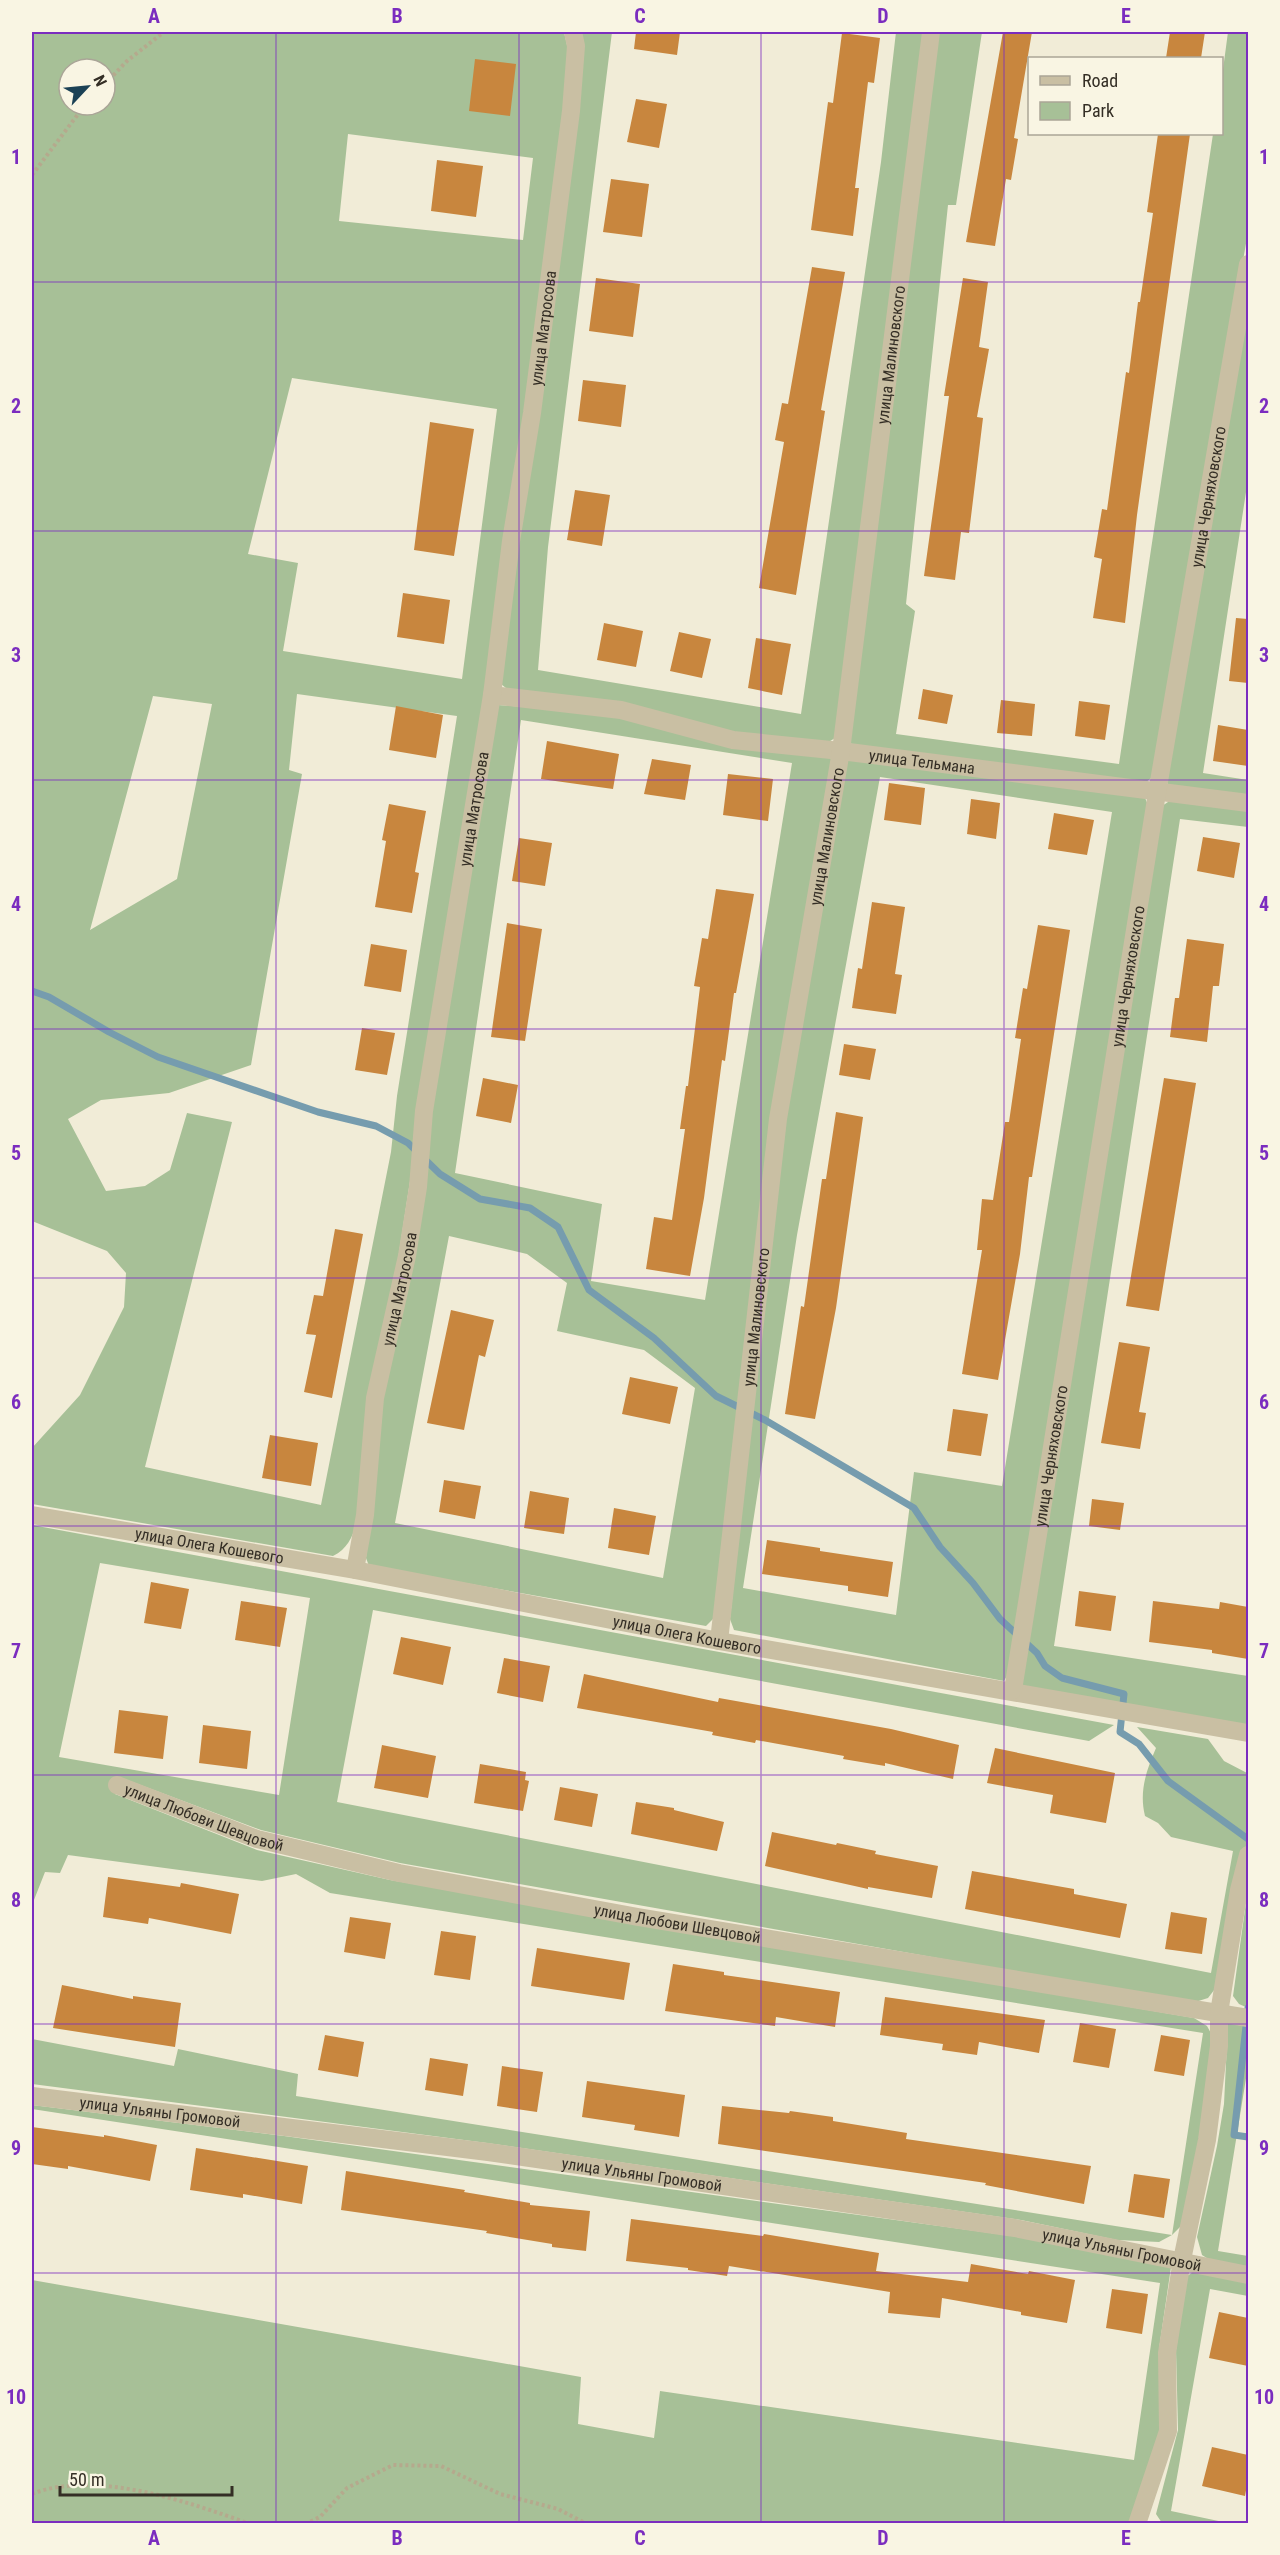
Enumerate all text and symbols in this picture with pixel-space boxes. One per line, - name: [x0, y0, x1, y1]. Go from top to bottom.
- text: A: [148, 4, 160, 28]
- text: B: [391, 4, 403, 28]
- text: C: [634, 4, 646, 28]
- text: D: [877, 4, 889, 28]
- text: E: [1121, 4, 1131, 28]
- north arrow: [57, 57, 117, 117]
- legend: [1028, 57, 1223, 135]
- text: Road: [1082, 70, 1118, 91]
- text: N: [89, 72, 111, 89]
- text: Park: [1082, 100, 1114, 121]
- text: 1: [11, 145, 21, 169]
- text: 1: [1259, 145, 1269, 169]
- street label: улица Матросова: [527, 269, 560, 387]
- street label: улица Малиновского: [873, 284, 909, 425]
- text: 2: [11, 394, 21, 418]
- text: 2: [1259, 394, 1269, 418]
- street label: улица Черняховского: [1187, 425, 1230, 569]
- text: 3: [11, 643, 21, 667]
- text: 3: [1259, 643, 1269, 667]
- street label: улица Тельмана: [868, 746, 976, 778]
- street label: улица Матросова: [455, 750, 493, 868]
- street label: улица Малиновского: [806, 766, 848, 907]
- text: 4: [11, 892, 21, 916]
- text: 4: [1259, 892, 1269, 916]
- street label: улица Черняховского: [1107, 904, 1149, 1048]
- text: 5: [11, 1141, 21, 1165]
- text: 5: [1259, 1141, 1269, 1165]
- street label: улица Матросова: [378, 1231, 421, 1348]
- street label: улица Малиновского: [739, 1247, 773, 1388]
- street label: улица Черняховского: [1030, 1384, 1072, 1528]
- text: 6: [11, 1390, 21, 1414]
- text: 6: [1259, 1390, 1269, 1414]
- street label: улица Олега Кошевого: [134, 1524, 285, 1568]
- street label: улица Олега Кошевого: [611, 1612, 763, 1658]
- text: 7: [11, 1639, 21, 1663]
- text: 7: [1259, 1639, 1269, 1663]
- street label: улица Любови Шевцовой: [122, 1780, 286, 1855]
- text: 8: [11, 1888, 21, 1912]
- text: 8: [1259, 1888, 1269, 1912]
- street label: улица Любови Шевцовой: [593, 1900, 762, 1947]
- street label: улица Ульяны Громовой: [79, 2093, 241, 2132]
- text: 9: [11, 2136, 21, 2160]
- text: 9: [1259, 2136, 1269, 2160]
- street label: улица Ульяны Громовой: [561, 2154, 723, 2196]
- street label: улица Ульяны Громовой: [1041, 2225, 1203, 2275]
- text: 10: [6, 2385, 26, 2409]
- text: 10: [1254, 2385, 1274, 2409]
- scale bar: [60, 2459, 232, 2497]
- text: 50 m: [69, 2469, 104, 2490]
- text: A: [148, 2526, 160, 2550]
- text: B: [391, 2526, 403, 2550]
- text: C: [634, 2526, 646, 2550]
- text: D: [877, 2526, 889, 2550]
- text: E: [1121, 2526, 1131, 2550]

